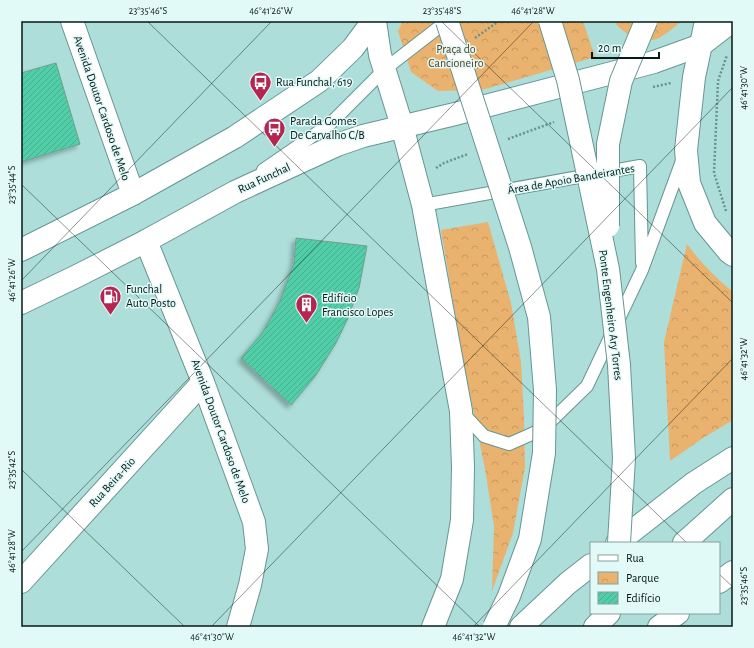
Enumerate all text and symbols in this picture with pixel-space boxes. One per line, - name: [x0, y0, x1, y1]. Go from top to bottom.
- text: 23°35'46"S: [129, 6, 168, 16]
- text: 46°41'26"W: [249, 6, 293, 16]
- text: 23°35'48"S: [423, 6, 462, 16]
- text: 46°41'28"W: [511, 6, 555, 16]
- street label: Avenida Doutor Cardoso de Melo: [72, 34, 133, 182]
- scale bar: [592, 34, 659, 60]
- text: 20 m: [598, 42, 621, 54]
- park label: Praça do Cancioneiro: [428, 43, 484, 69]
- text: 46°41'30"W: [739, 66, 749, 110]
- bus stop icon: Rua Funchal, 619: [247, 69, 273, 102]
- place label: Rua Funchal, 619: [276, 76, 353, 88]
- bus stop icon: Parada Gomes De Carvalho C/B: [262, 115, 288, 148]
- place label: Parada Gomes De Carvalho C/B: [290, 115, 365, 141]
- street label: Rua Funchal: [236, 161, 292, 195]
- street label: Área de Apoio Bandeirantes: [506, 161, 635, 196]
- text: 23°35'44"S: [7, 165, 17, 204]
- street label: Ponte Engenheiro Ary Torres: [596, 249, 625, 381]
- text: 46°41'26"W: [7, 258, 17, 302]
- fuel station icon: Funchal Auto Posto: [97, 283, 123, 316]
- place label: Funchal Auto Posto: [126, 283, 176, 309]
- building icon: Edifício Francisco Lopes: [293, 292, 319, 325]
- place label: Edifício Francisco Lopes: [322, 292, 393, 318]
- text: 46°41'32"W: [739, 337, 749, 380]
- street label: Avenida Doutor Cardoso de Melo: [189, 357, 253, 505]
- text: 23°35'42"S: [7, 451, 17, 489]
- street label: Rua Beira-Rio: [86, 455, 138, 509]
- text: 46°41'28"W: [7, 529, 17, 573]
- legend: [590, 542, 720, 614]
- text: Rua: [626, 552, 645, 564]
- text: 23°35'46"S: [739, 566, 749, 605]
- text: Parque: [626, 572, 659, 584]
- text: Edifício: [626, 592, 661, 604]
- text: 46°41'30"W: [190, 632, 234, 642]
- text: 46°41'32"W: [453, 632, 496, 642]

